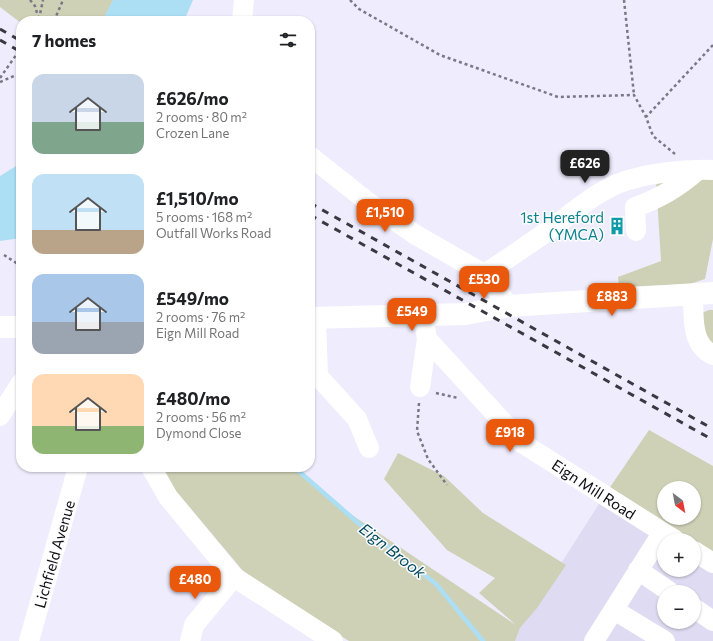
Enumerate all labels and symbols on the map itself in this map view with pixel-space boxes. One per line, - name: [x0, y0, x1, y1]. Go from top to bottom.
- pin: £626: [561, 150, 609, 184]
- pin: £1,510: [352, 199, 418, 233]
- place label: 1st Hereford (YMCA): [520, 208, 604, 243]
- building icon: 1st Hereford (YMCA): [607, 216, 627, 236]
- pin: £530: [460, 266, 508, 300]
- pin: £883: [588, 283, 636, 317]
- pin: £549: [388, 298, 436, 332]
- pin: £918: [486, 419, 534, 453]
- street label: Eign Mill Road: [549, 455, 639, 523]
- north arrow: [657, 481, 701, 525]
- street label: Lichfield Avenue: [30, 498, 78, 610]
- water label: Eign Brook: [356, 518, 430, 582]
- pin: £480: [171, 566, 219, 600]

